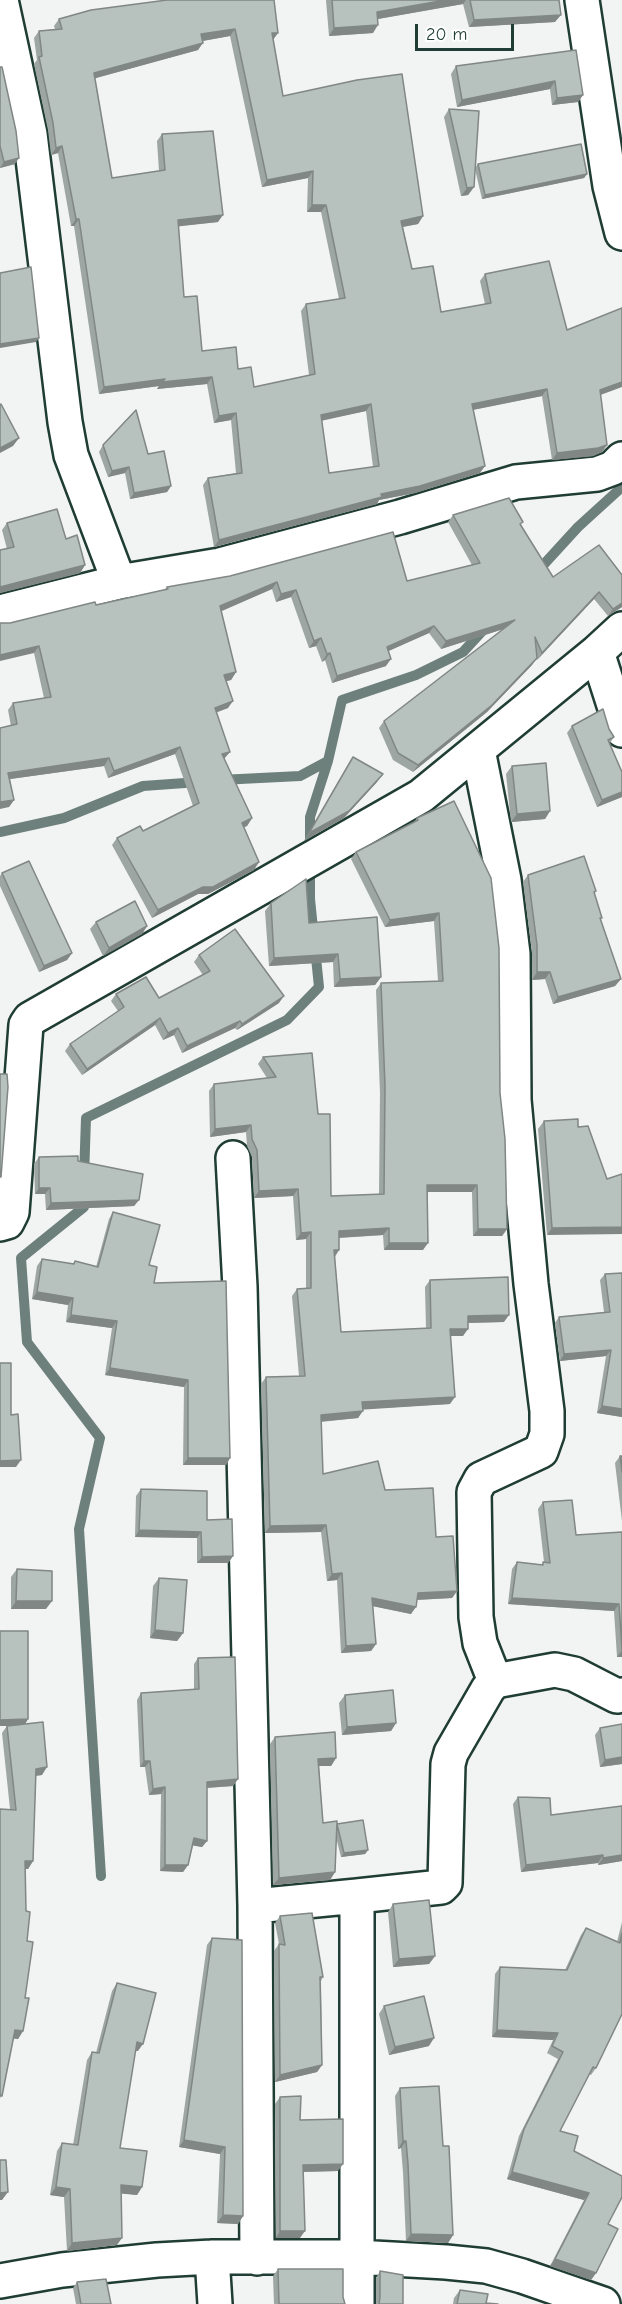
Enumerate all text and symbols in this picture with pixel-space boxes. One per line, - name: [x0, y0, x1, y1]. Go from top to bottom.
- scale bar: [418, 12, 517, 50]
- text: 20 m: [426, 24, 467, 45]

